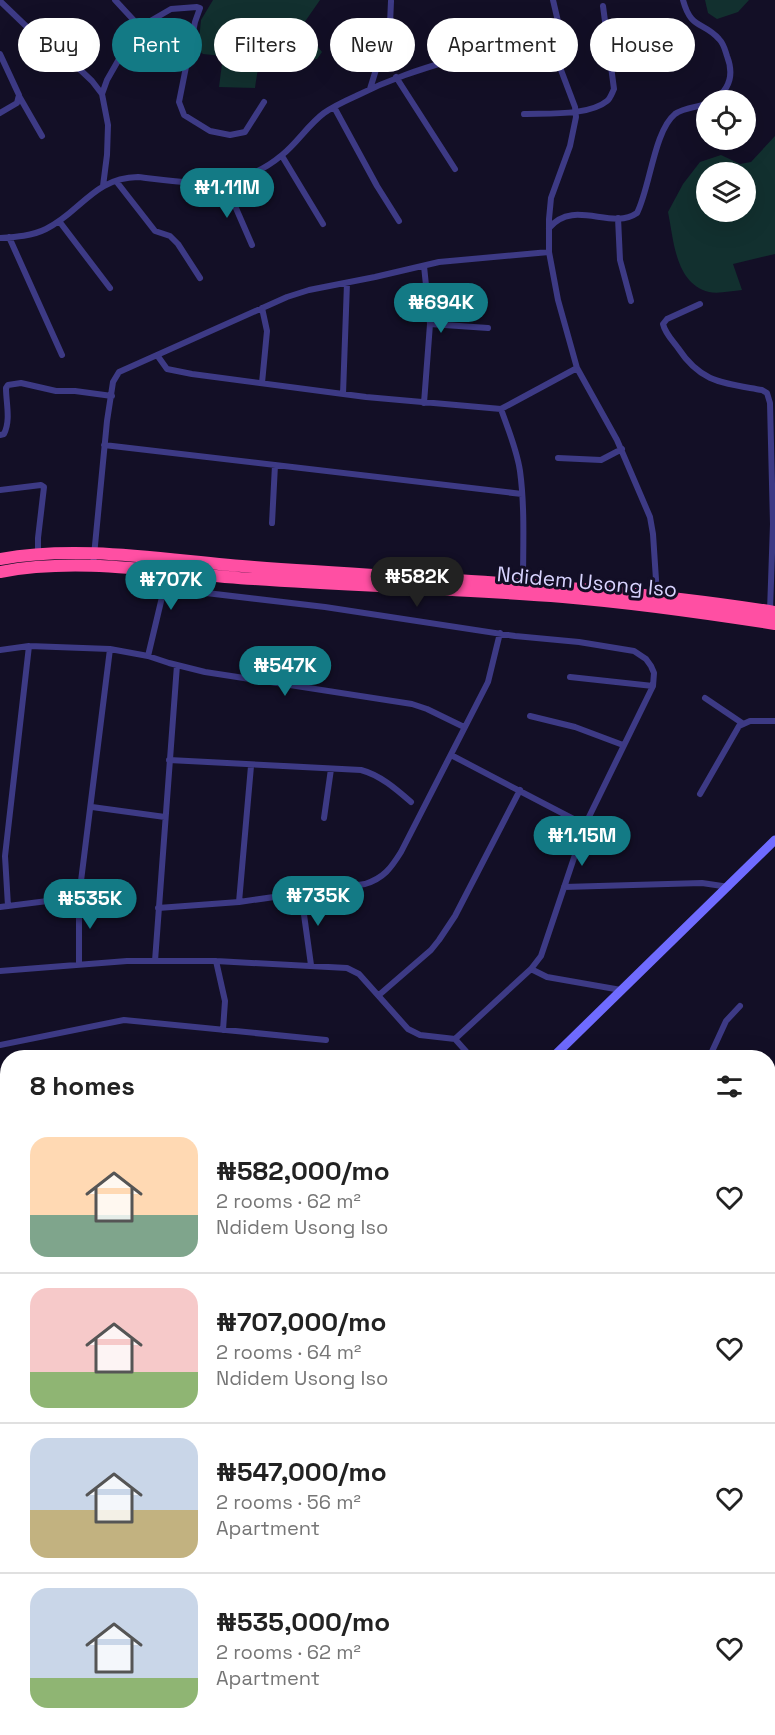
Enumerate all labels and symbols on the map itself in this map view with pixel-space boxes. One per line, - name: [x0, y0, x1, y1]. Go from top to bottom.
- pin: ₦1.11M: [178, 168, 276, 219]
- pin: ₦694K: [399, 283, 483, 334]
- pin: ₦582K: [375, 557, 459, 608]
- pin: ₦707K: [129, 560, 213, 611]
- street label: Ndidem Usong Iso: [496, 560, 678, 603]
- pin: ₦547K: [243, 646, 327, 697]
- pin: ₦1.15M: [533, 816, 631, 867]
- pin: ₦735K: [276, 876, 360, 927]
- pin: ₦535K: [48, 879, 132, 930]

